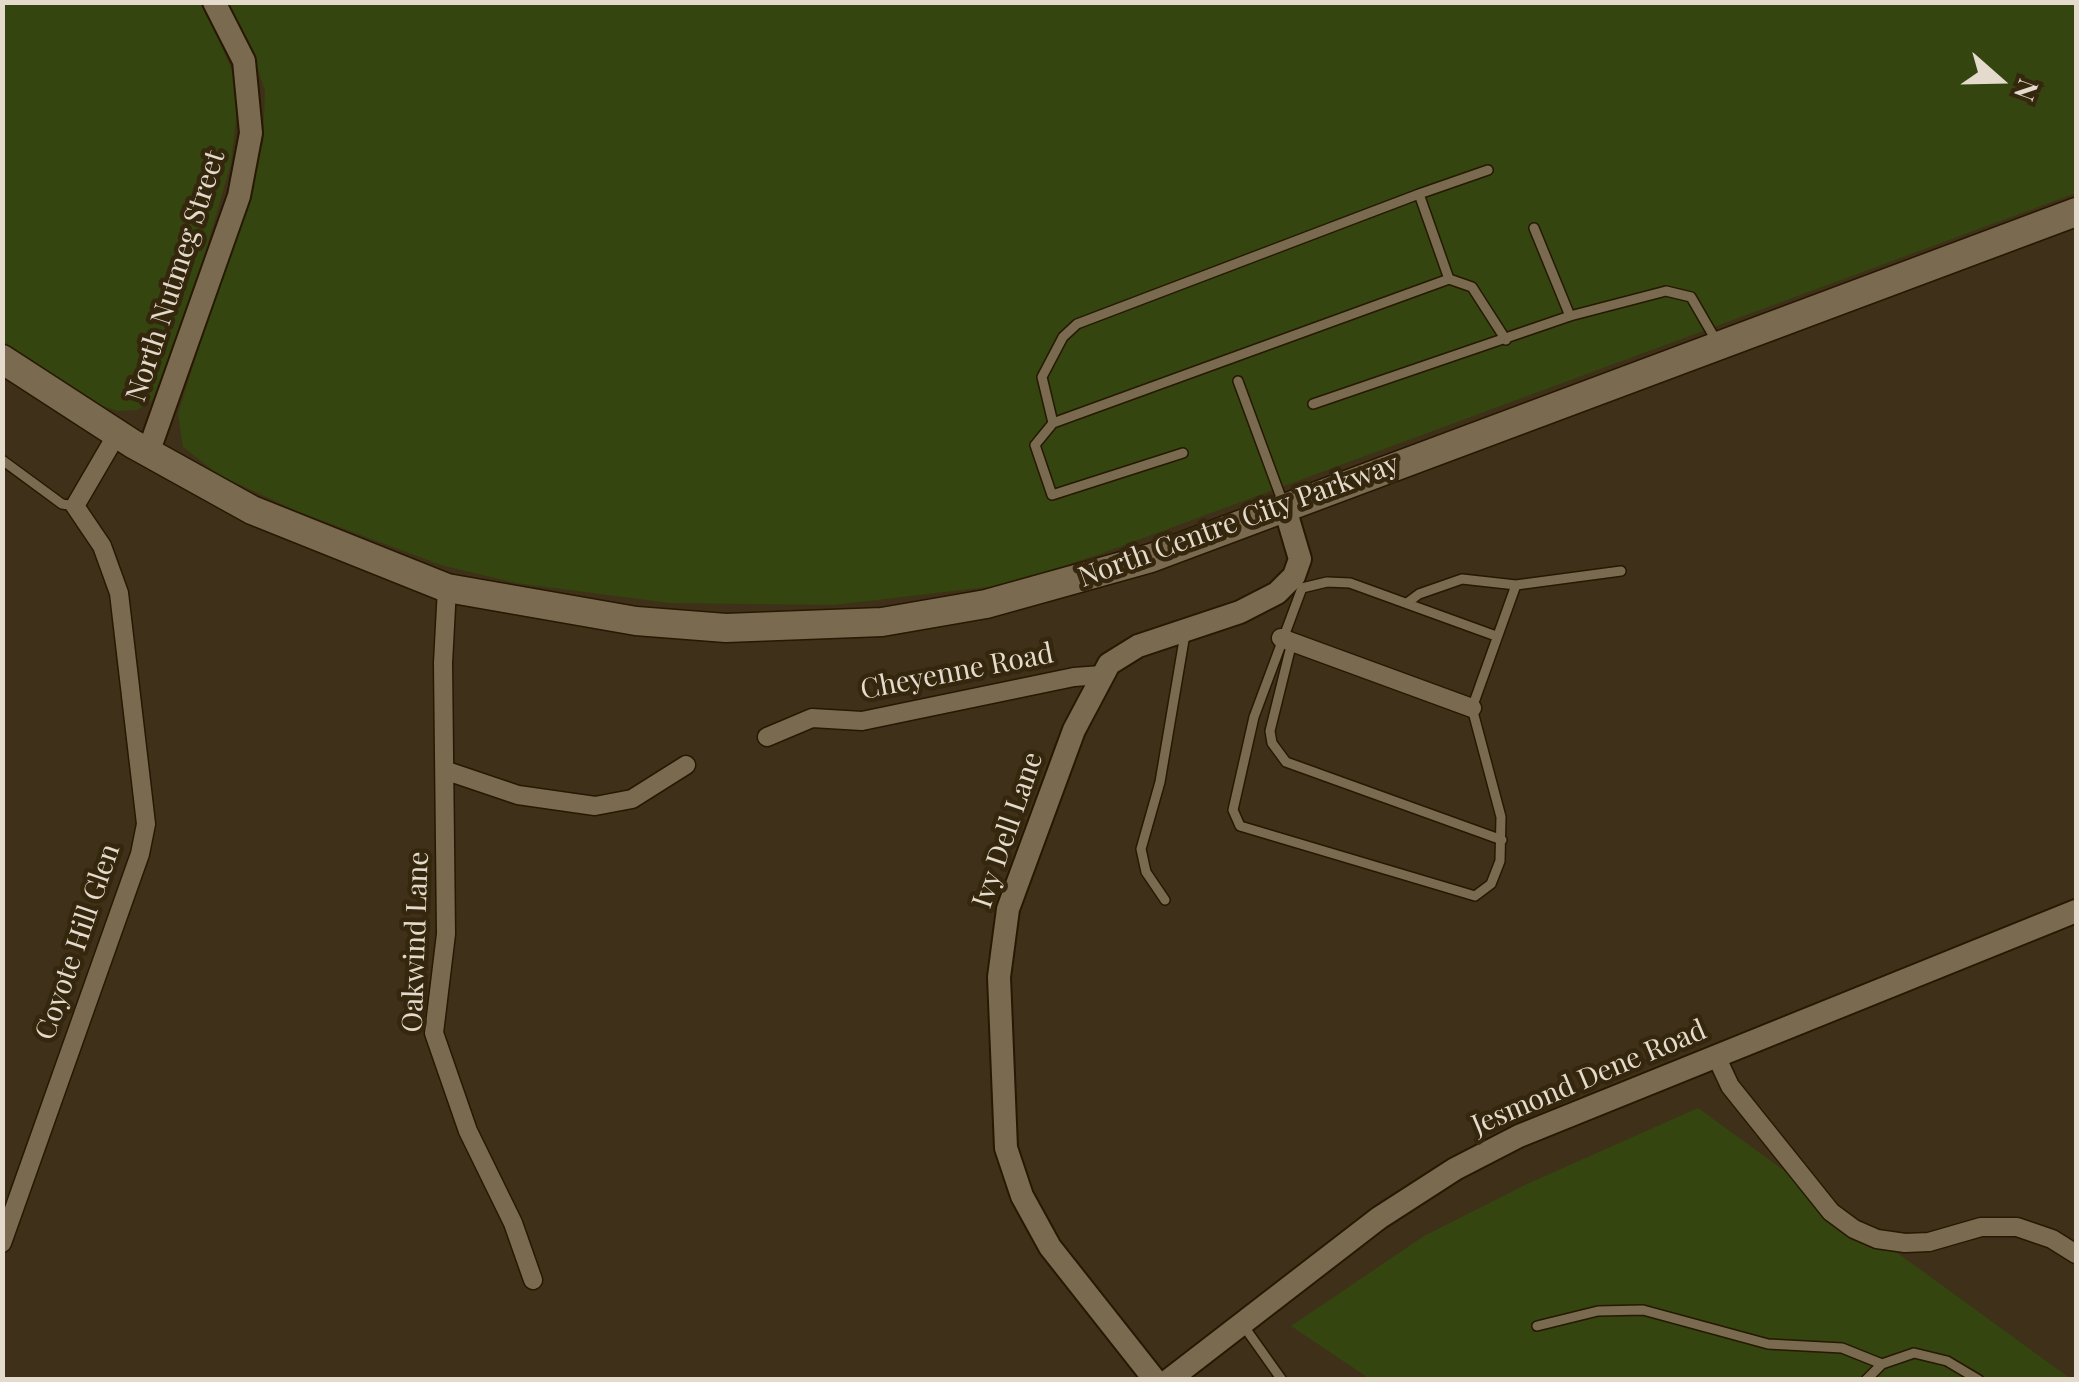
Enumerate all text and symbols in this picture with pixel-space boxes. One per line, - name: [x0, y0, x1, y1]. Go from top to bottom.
- north arrow: [1949, 30, 2049, 130]
- text: N: [2007, 75, 2049, 106]
- street label: North Nutmeg Street: [120, 146, 232, 406]
- street label: North Centre City Parkway: [1074, 447, 1404, 595]
- street label: Cheyenne Road: [858, 637, 1056, 707]
- street label: Ivy Dell Lane: [966, 748, 1050, 912]
- street label: Coyote Hill Glen: [29, 840, 127, 1044]
- street label: Oakwind Lane: [396, 851, 436, 1033]
- street label: Jesmond Dene Road: [1467, 1013, 1711, 1143]

